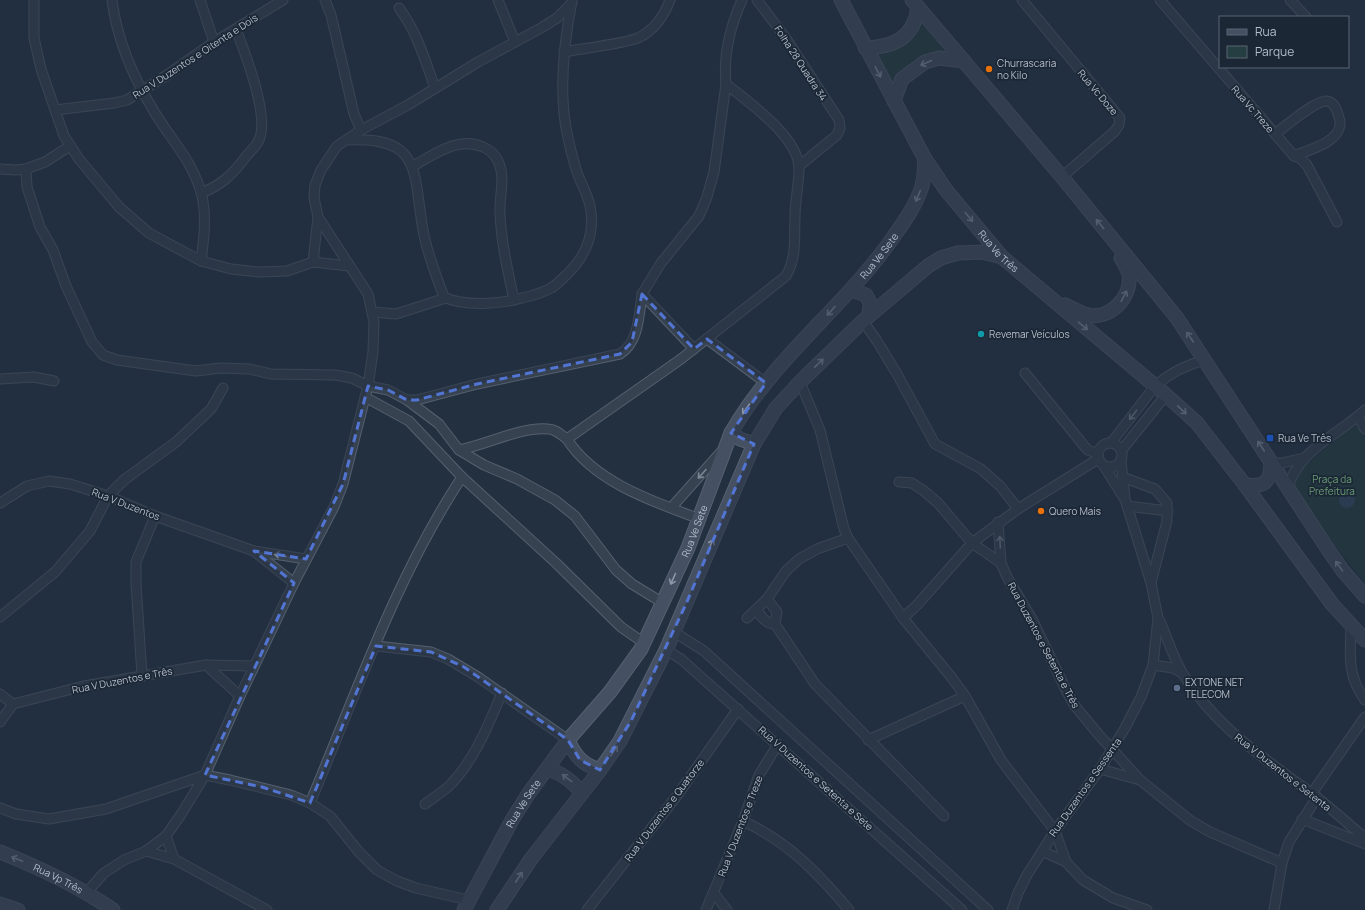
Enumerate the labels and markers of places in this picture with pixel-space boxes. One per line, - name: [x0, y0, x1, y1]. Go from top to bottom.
- place label: Churrascaria no Kilo: [997, 56, 1056, 82]
- marker: Churrascaria no Kilo: [984, 64, 994, 74]
- place label: Revemar Veículos: [989, 327, 1070, 341]
- marker: Revemar Veículos: [976, 329, 986, 339]
- place label: Rua Ve Três: [1278, 431, 1331, 445]
- marker: Rua Ve Três: [1265, 433, 1275, 443]
- place label: Quero Mais: [1049, 504, 1101, 518]
- marker: Quero Mais: [1036, 506, 1046, 516]
- place label: EXTONE NET TELECOM: [1185, 675, 1243, 701]
- marker: EXTONE NET TELECOM: [1172, 683, 1182, 693]

